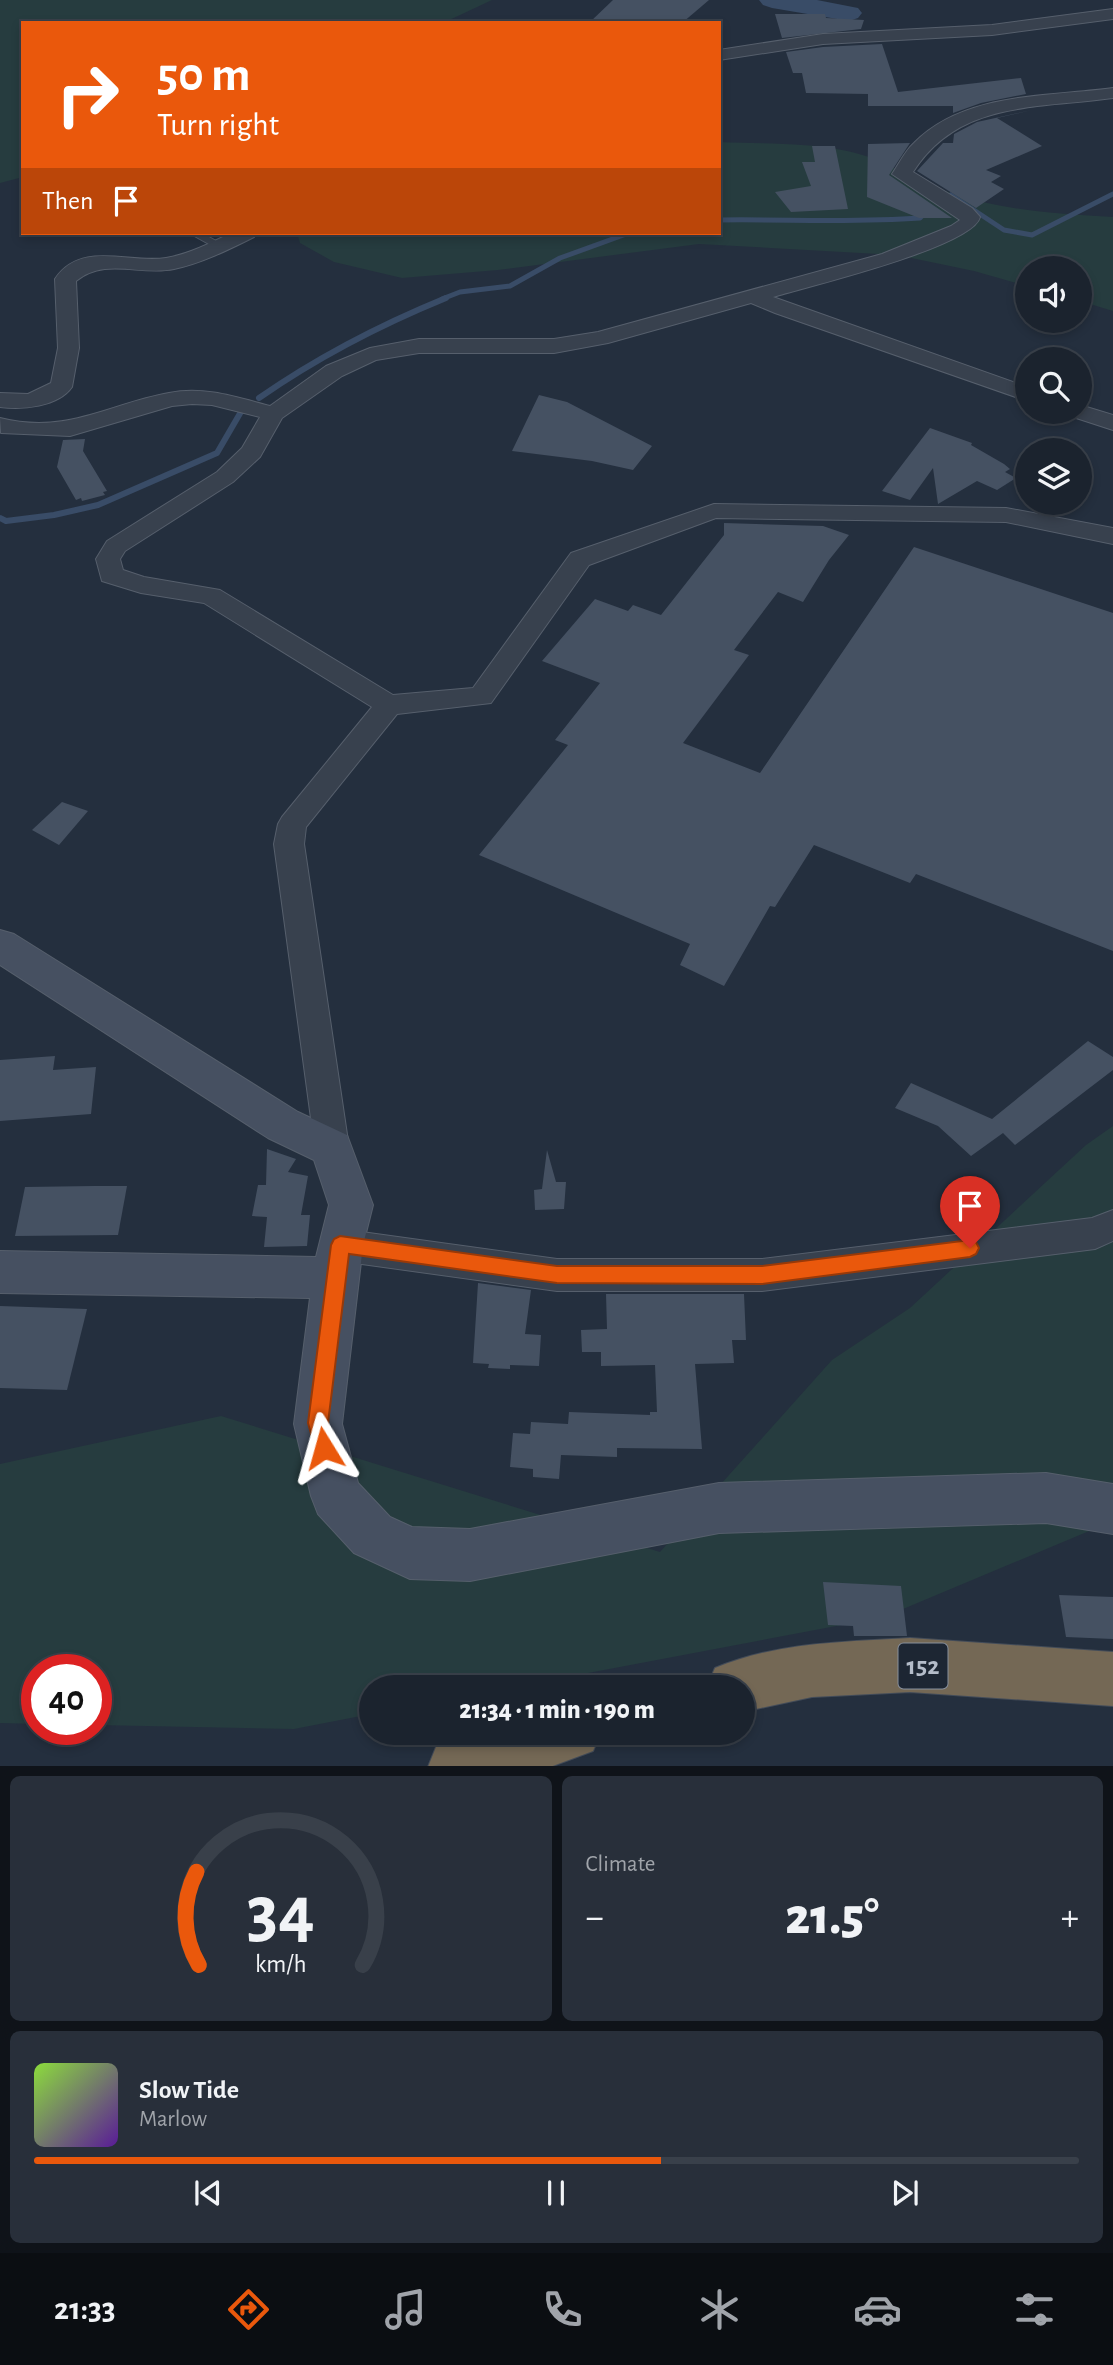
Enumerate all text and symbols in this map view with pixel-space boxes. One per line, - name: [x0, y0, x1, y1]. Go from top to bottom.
- icon: right: [42, 49, 133, 140]
- text: 50 m: [157, 51, 251, 100]
- text: Turn right: [157, 109, 279, 141]
- icon: arrive: [107, 182, 145, 220]
- text: Then: [42, 188, 93, 214]
- map controls: [1015, 256, 1092, 515]
- button: sound: [1015, 256, 1092, 333]
- button: search: [1015, 347, 1092, 424]
- button: layers: [1015, 438, 1092, 515]
- pin: [940, 1176, 1000, 1248]
- icon: arrive: [951, 1187, 989, 1225]
- position arrow: [287, 1411, 361, 1485]
- road number: 152: [898, 1644, 948, 1688]
- speed limit sign: 40: [21, 1654, 112, 1745]
- text: 21:34 · 1 min · 190 m: [459, 1697, 655, 1723]
- text: Climate: [586, 1853, 655, 1876]
- text: 34: [247, 1877, 315, 1950]
- text: 21.5°: [785, 1891, 879, 1943]
- text: −: [586, 1899, 604, 1937]
- text: +: [1061, 1899, 1079, 1937]
- text: km/h: [255, 1951, 307, 1976]
- text: Slow Tide: [139, 2077, 239, 2103]
- text: Marlow: [139, 2108, 207, 2131]
- icon: previous: [189, 2174, 227, 2212]
- icon: pause: [537, 2174, 575, 2212]
- icon: next: [886, 2174, 924, 2212]
- icon: directions: [224, 2285, 273, 2334]
- icon: music: [381, 2285, 430, 2334]
- icon: phone: [538, 2285, 587, 2334]
- icon: climate: [695, 2285, 744, 2334]
- icon: car: [853, 2285, 902, 2334]
- icon: filters: [1010, 2285, 1059, 2334]
- text: 21:33: [54, 2293, 116, 2325]

